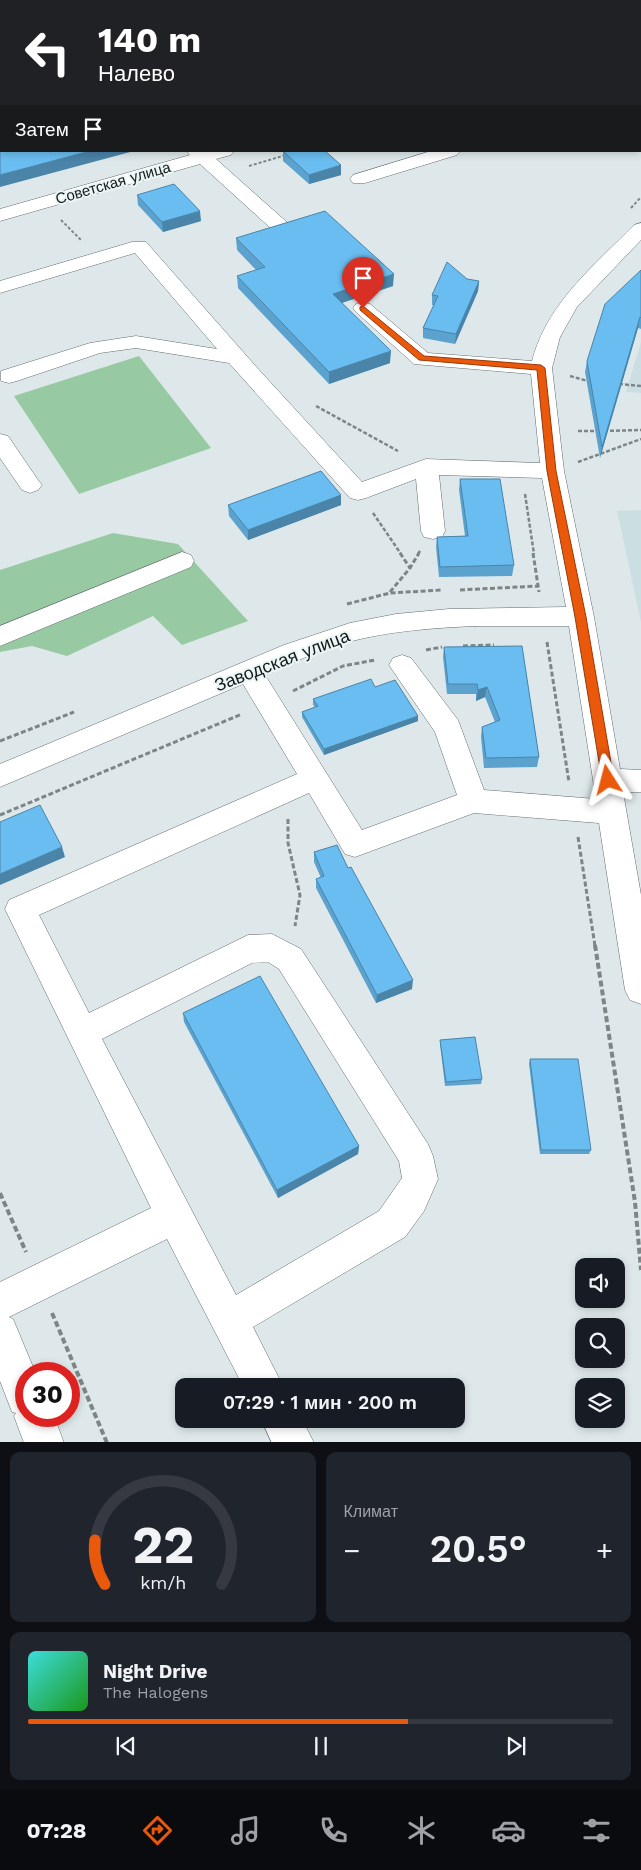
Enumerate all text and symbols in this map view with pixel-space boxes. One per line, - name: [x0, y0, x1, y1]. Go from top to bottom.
- text: 140 m: [98, 19, 201, 61]
- icon: left: [15, 20, 80, 85]
- text: Налево: [98, 61, 175, 86]
- icon: arrive: [79, 115, 107, 143]
- text: Затем: [15, 118, 69, 141]
- street label: Советская улица: [53, 158, 173, 208]
- pin: [342, 257, 384, 308]
- icon: arrive: [349, 264, 377, 292]
- street label: Заводская улица: [211, 624, 353, 695]
- position arrow: [581, 753, 633, 805]
- map controls: [575, 1258, 625, 1428]
- button: sound: [575, 1258, 625, 1308]
- button: search: [575, 1318, 625, 1368]
- speed limit sign: 30: [15, 1362, 80, 1427]
- button: layers: [575, 1378, 625, 1428]
- text: 07:29 · 1 мин · 200 m: [223, 1391, 417, 1414]
- text: Климат: [344, 1502, 398, 1521]
- text: 22: [132, 1515, 194, 1576]
- text: 20.5°: [430, 1527, 527, 1571]
- text: −: [344, 1534, 360, 1567]
- text: +: [596, 1534, 613, 1567]
- text: km/h: [140, 1572, 186, 1593]
- text: Night Drive: [103, 1660, 208, 1683]
- text: The Halogens: [103, 1683, 208, 1702]
- icon: previous: [112, 1732, 140, 1760]
- icon: pause: [307, 1732, 335, 1760]
- icon: next: [502, 1732, 530, 1760]
- icon: directions: [140, 1813, 175, 1848]
- icon: music: [228, 1813, 263, 1848]
- icon: phone: [316, 1813, 351, 1848]
- icon: climate: [404, 1813, 439, 1848]
- icon: car: [491, 1813, 526, 1848]
- icon: filters: [579, 1813, 614, 1848]
- text: 07:28: [26, 1818, 87, 1843]

